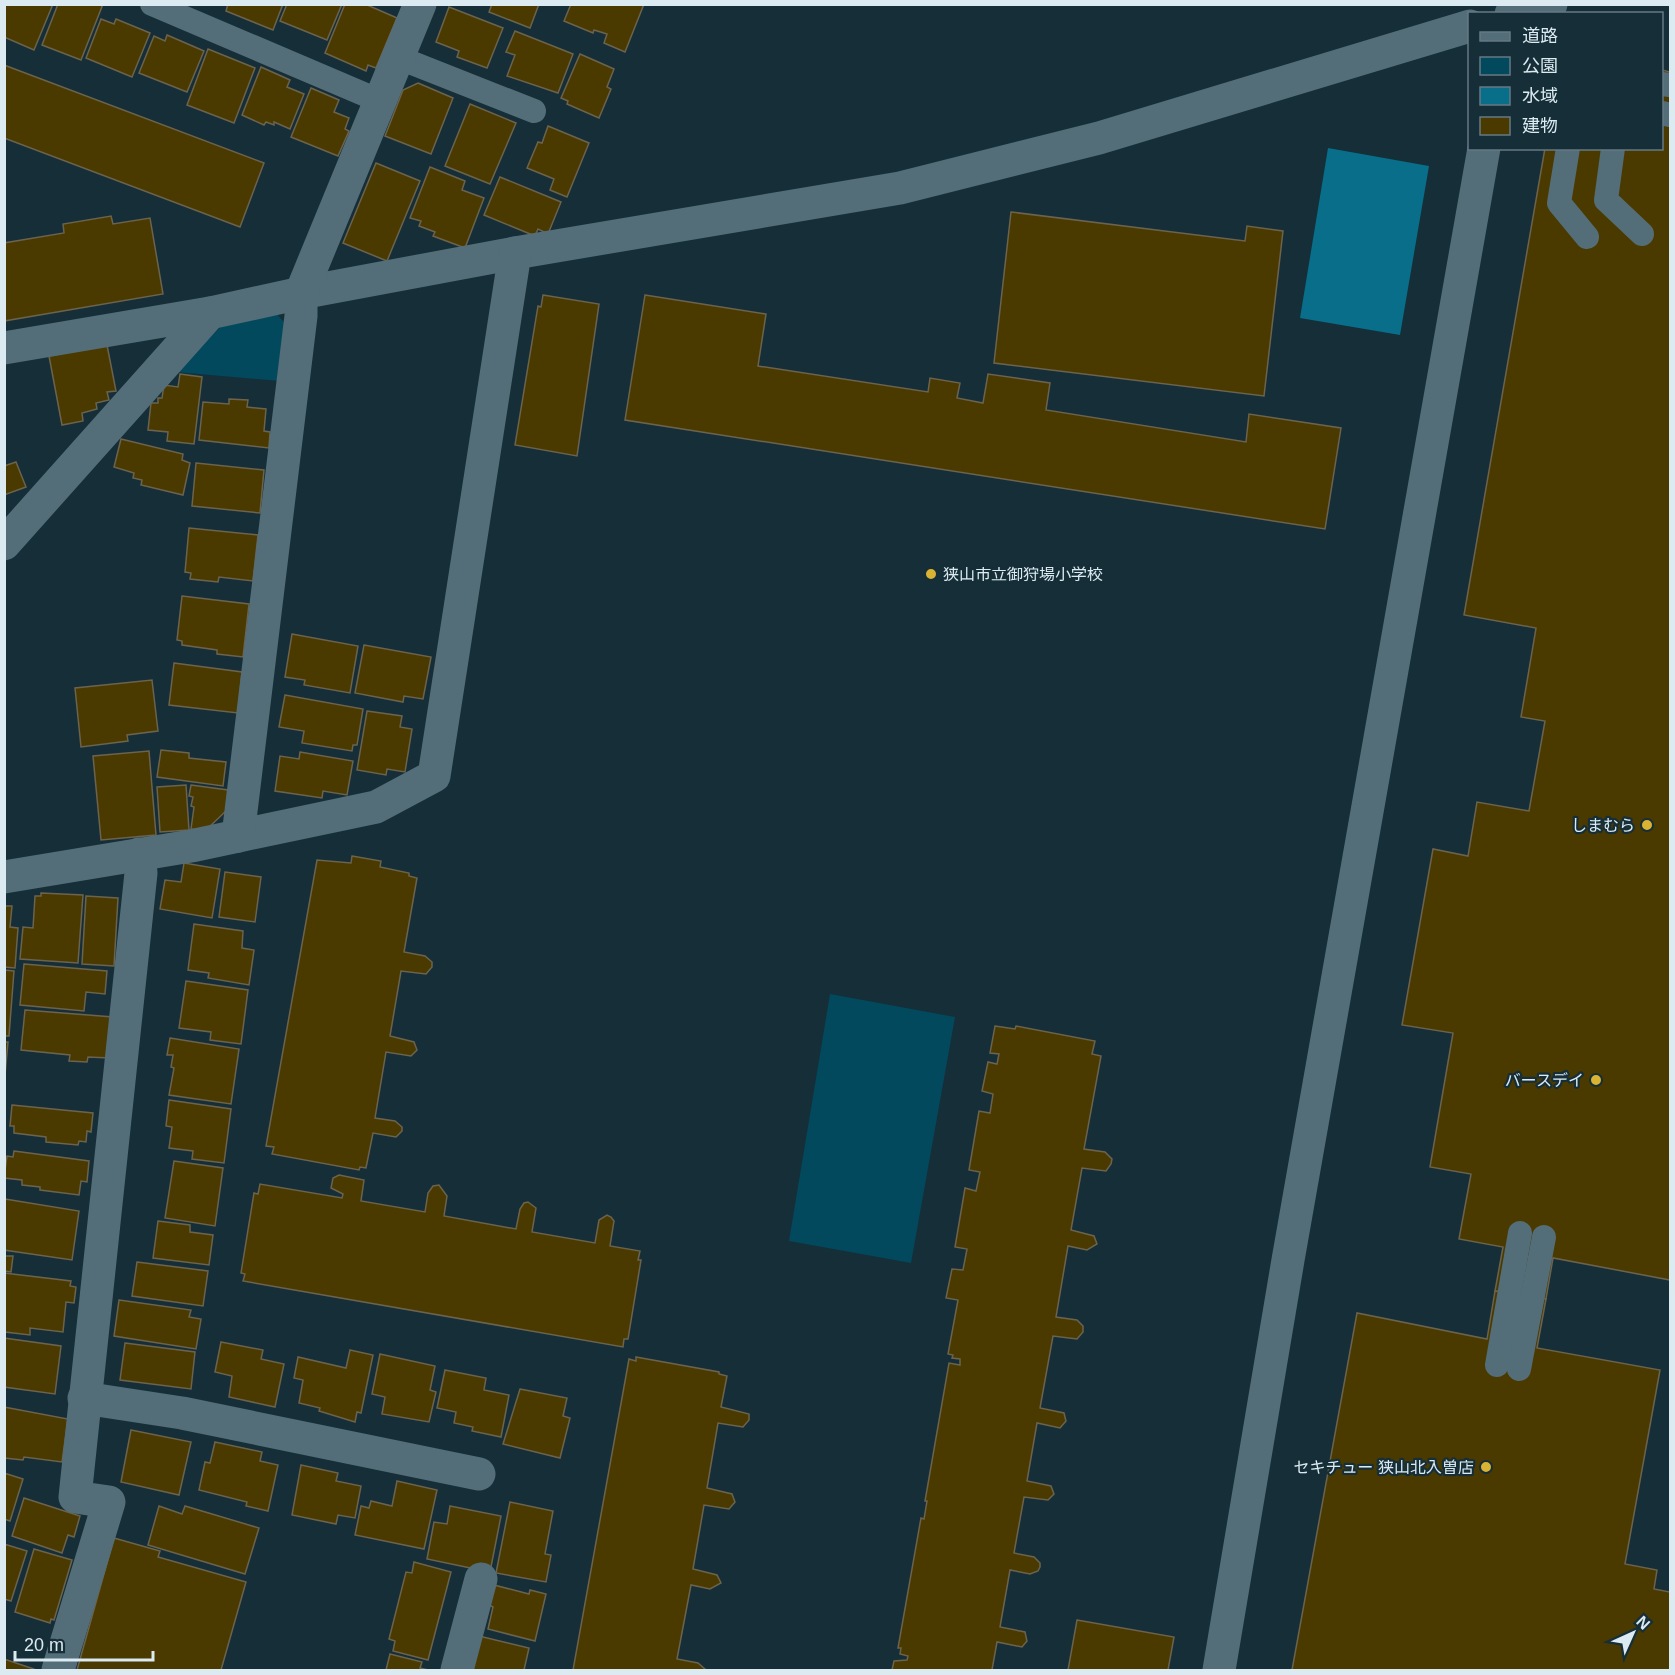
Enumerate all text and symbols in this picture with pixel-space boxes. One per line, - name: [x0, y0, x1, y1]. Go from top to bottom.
- legend: [1468, 12, 1663, 150]
- text: 道路: [1522, 26, 1558, 46]
- text: 公園: [1522, 56, 1558, 76]
- text: 水域: [1522, 86, 1558, 106]
- text: 建物: [1522, 116, 1558, 136]
- place label: 狭山市立御狩場小学校: [943, 566, 1103, 583]
- marker: 狭山市立御狩場小学校: [924, 567, 938, 581]
- place label: しまむら: [1571, 817, 1635, 834]
- marker: しまむら: [1640, 818, 1654, 832]
- place label: バースデイ: [1505, 1072, 1584, 1089]
- marker: バースデイ: [1589, 1073, 1603, 1087]
- place label: セキチュー 狭山北入曽店: [1294, 1459, 1474, 1476]
- marker: セキチュー 狭山北入曽店: [1479, 1460, 1493, 1474]
- north arrow: [1603, 1603, 1663, 1663]
- text: N: [1633, 1613, 1653, 1633]
- scale bar: [15, 1624, 153, 1662]
- text: 20 m: [24, 1635, 64, 1655]

